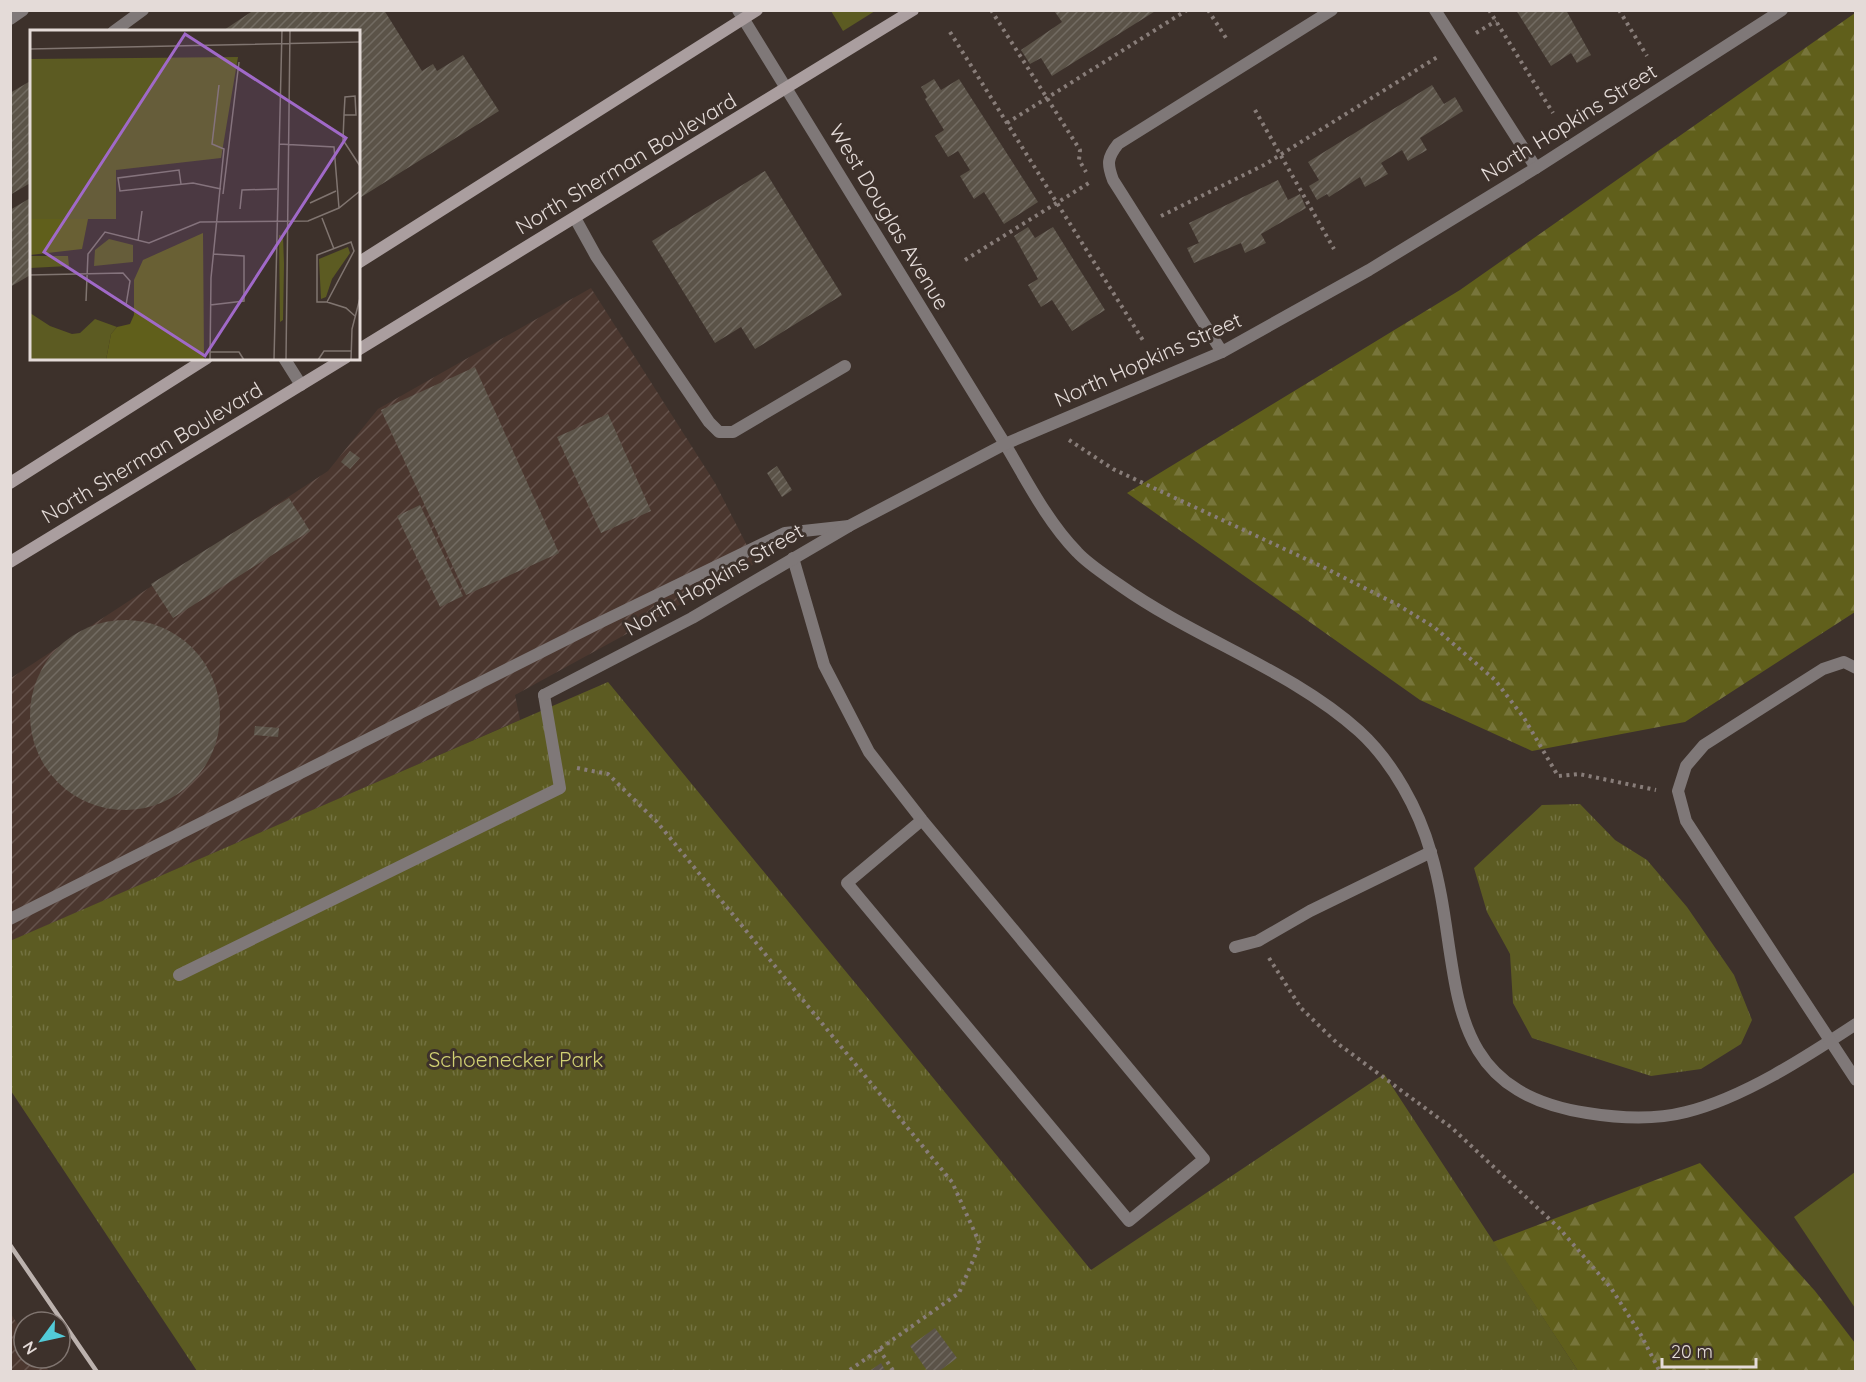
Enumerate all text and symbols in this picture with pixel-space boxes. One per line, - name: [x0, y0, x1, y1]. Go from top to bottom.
- inset map: [30, 30, 360, 360]
- street label: North Hopkins Street: [1476, 58, 1661, 187]
- street label: North Sherman Boulevard: [510, 87, 741, 239]
- street label: West Douglas Avenue: [824, 119, 956, 314]
- street label: North Hopkins Street: [1050, 306, 1245, 412]
- street label: North Sherman Boulevard: [36, 376, 267, 528]
- street label: North Hopkins Street: [619, 517, 808, 641]
- park label: Schoenecker Park: [429, 1046, 603, 1072]
- north arrow: [12, 1310, 72, 1370]
- scale bar: [1662, 1331, 1756, 1369]
- text: N: [18, 1338, 41, 1359]
- text: 20 m: [1671, 1340, 1713, 1363]

